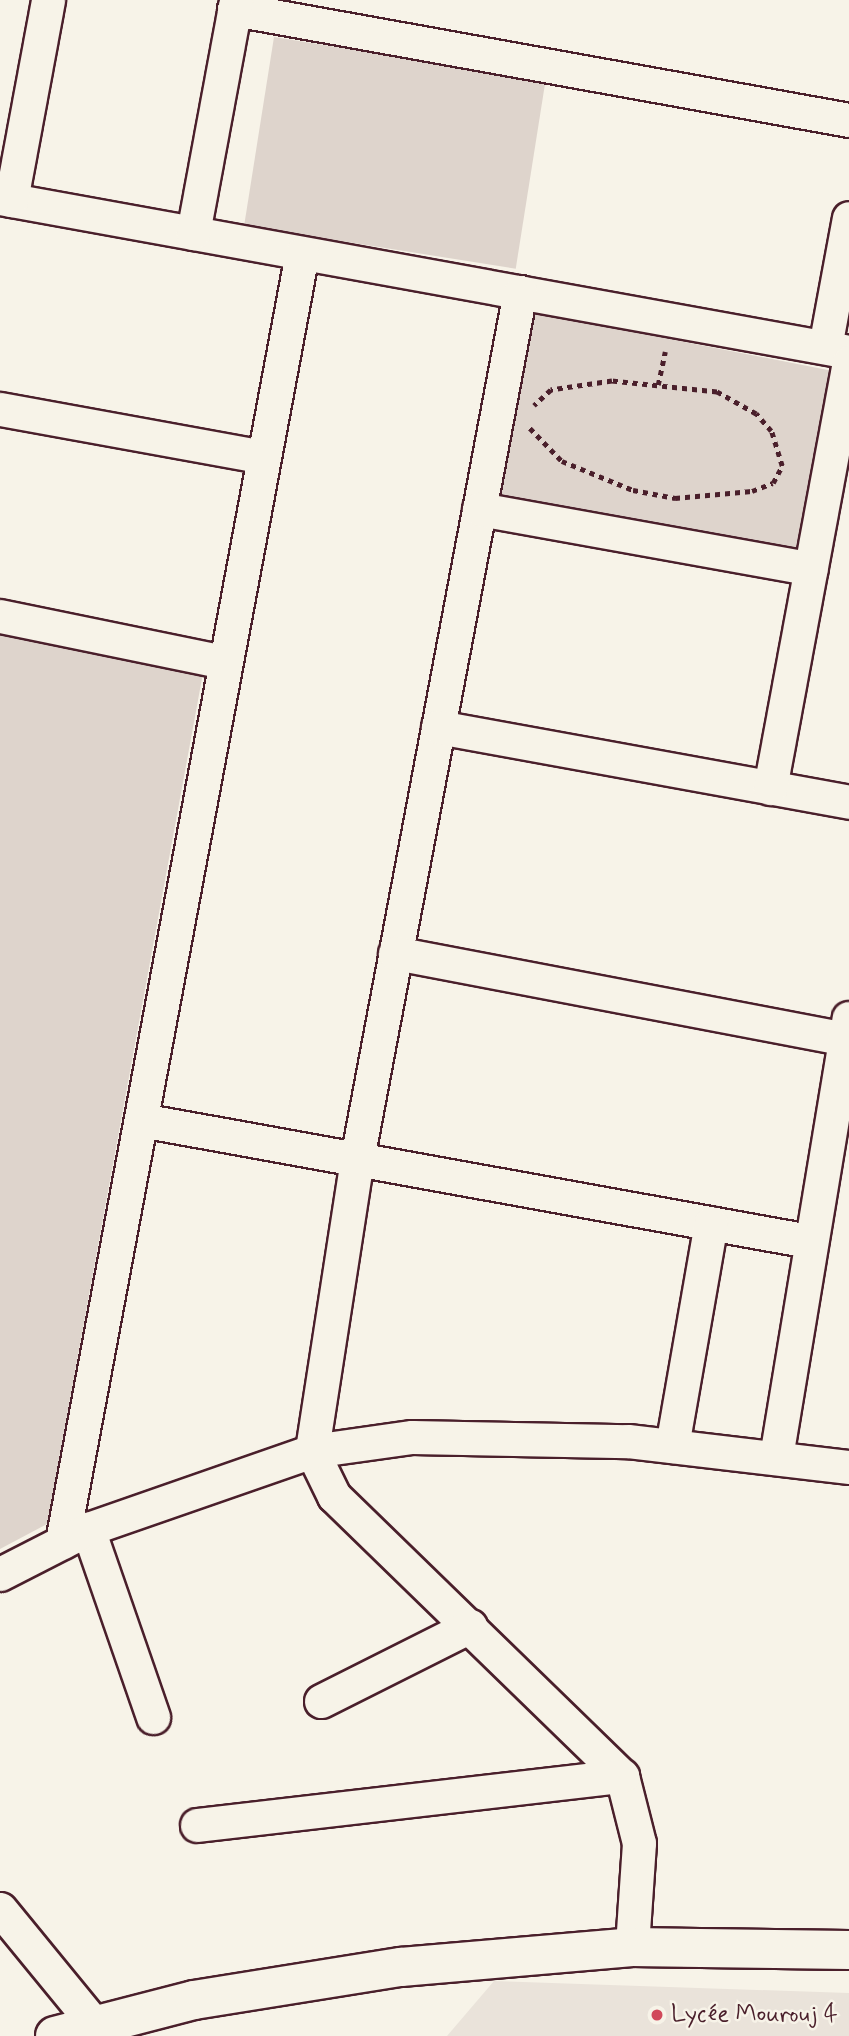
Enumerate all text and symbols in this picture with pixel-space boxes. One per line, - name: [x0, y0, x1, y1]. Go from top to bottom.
- place label: Lycée Mourouj 4: [671, 2001, 833, 2029]
- marker: Lycée Mourouj 4: [649, 2007, 665, 2023]

